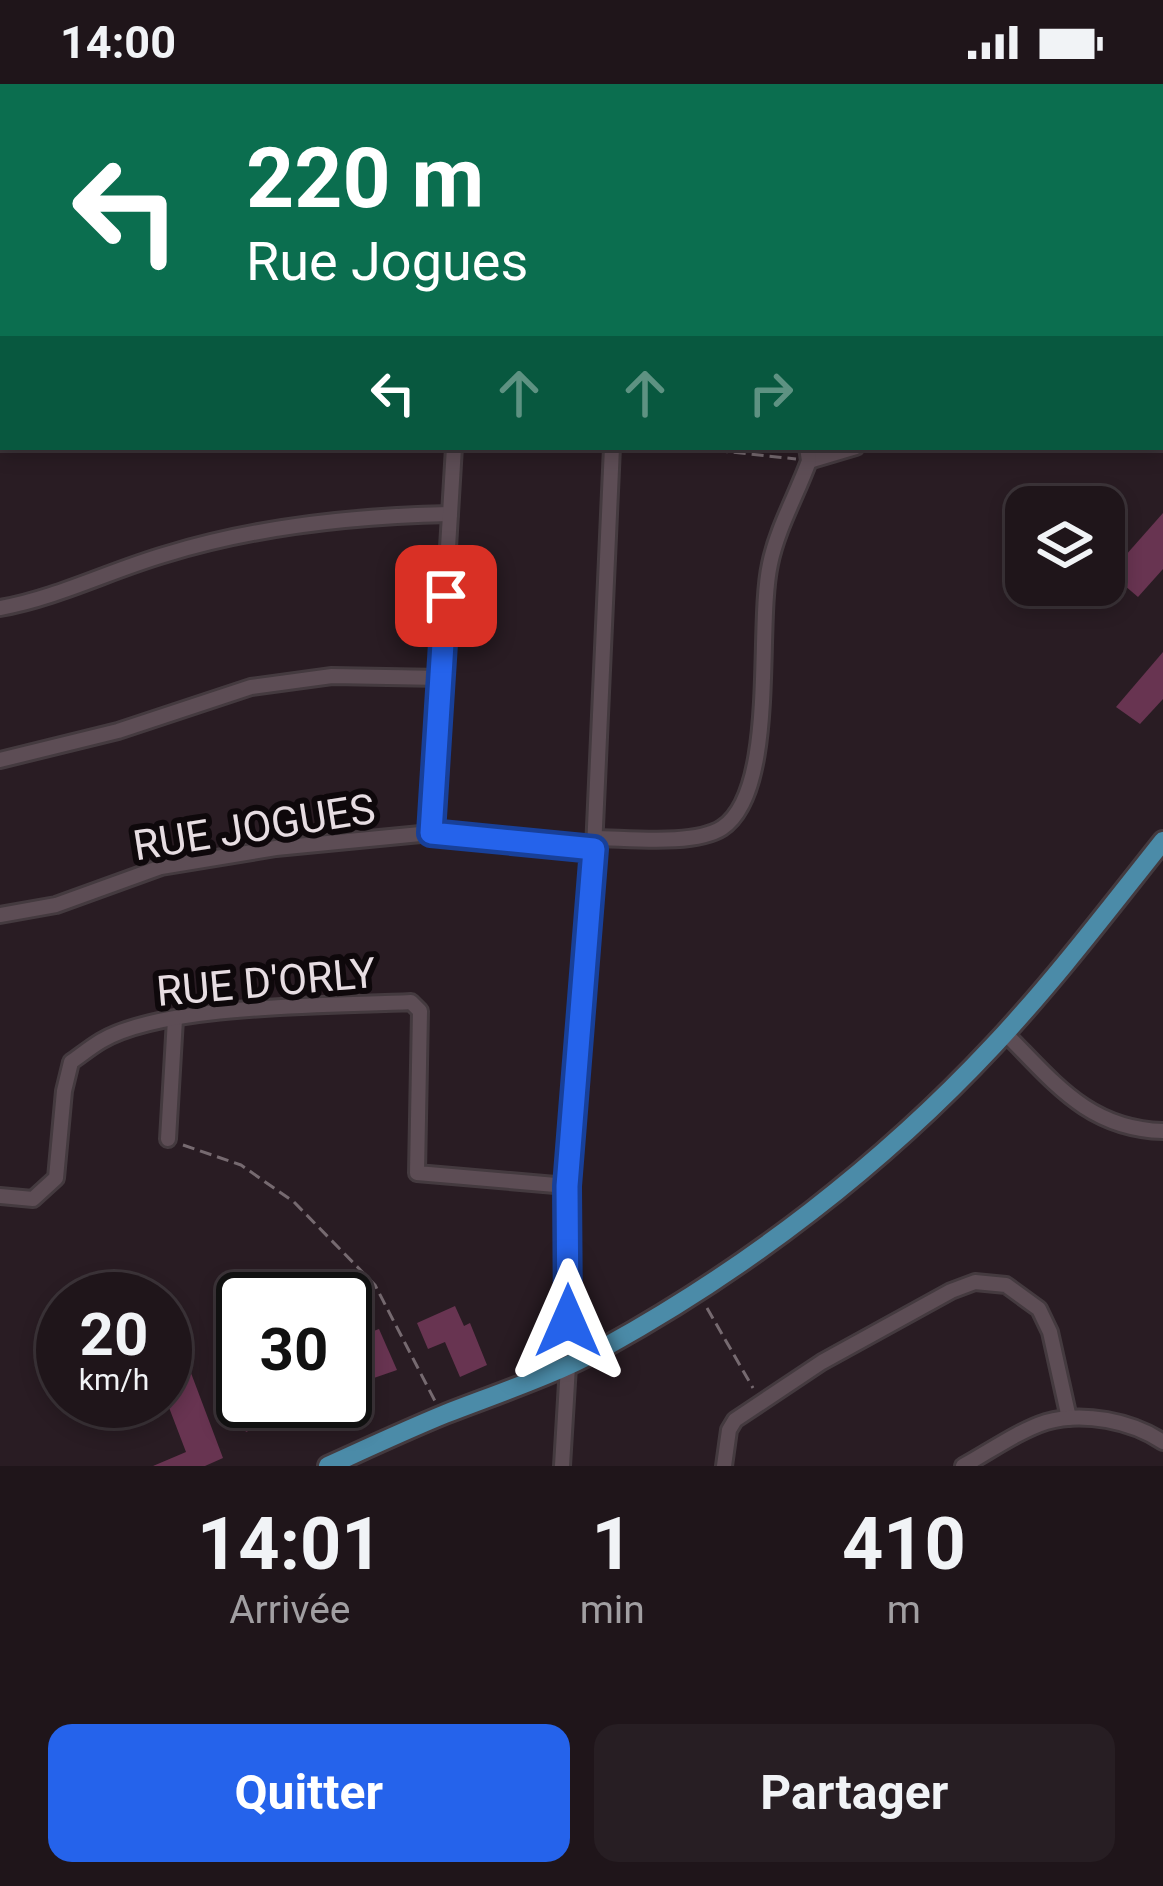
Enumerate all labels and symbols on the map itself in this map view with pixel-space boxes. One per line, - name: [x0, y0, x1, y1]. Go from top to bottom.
- pin: [395, 545, 497, 647]
- street label: RUE JOGUES: [130, 784, 378, 870]
- street label: RUE D'ORLY: [154, 948, 378, 1016]
- position arrow: [505, 1258, 631, 1384]
- speed limit sign: 30: [216, 1272, 372, 1428]

